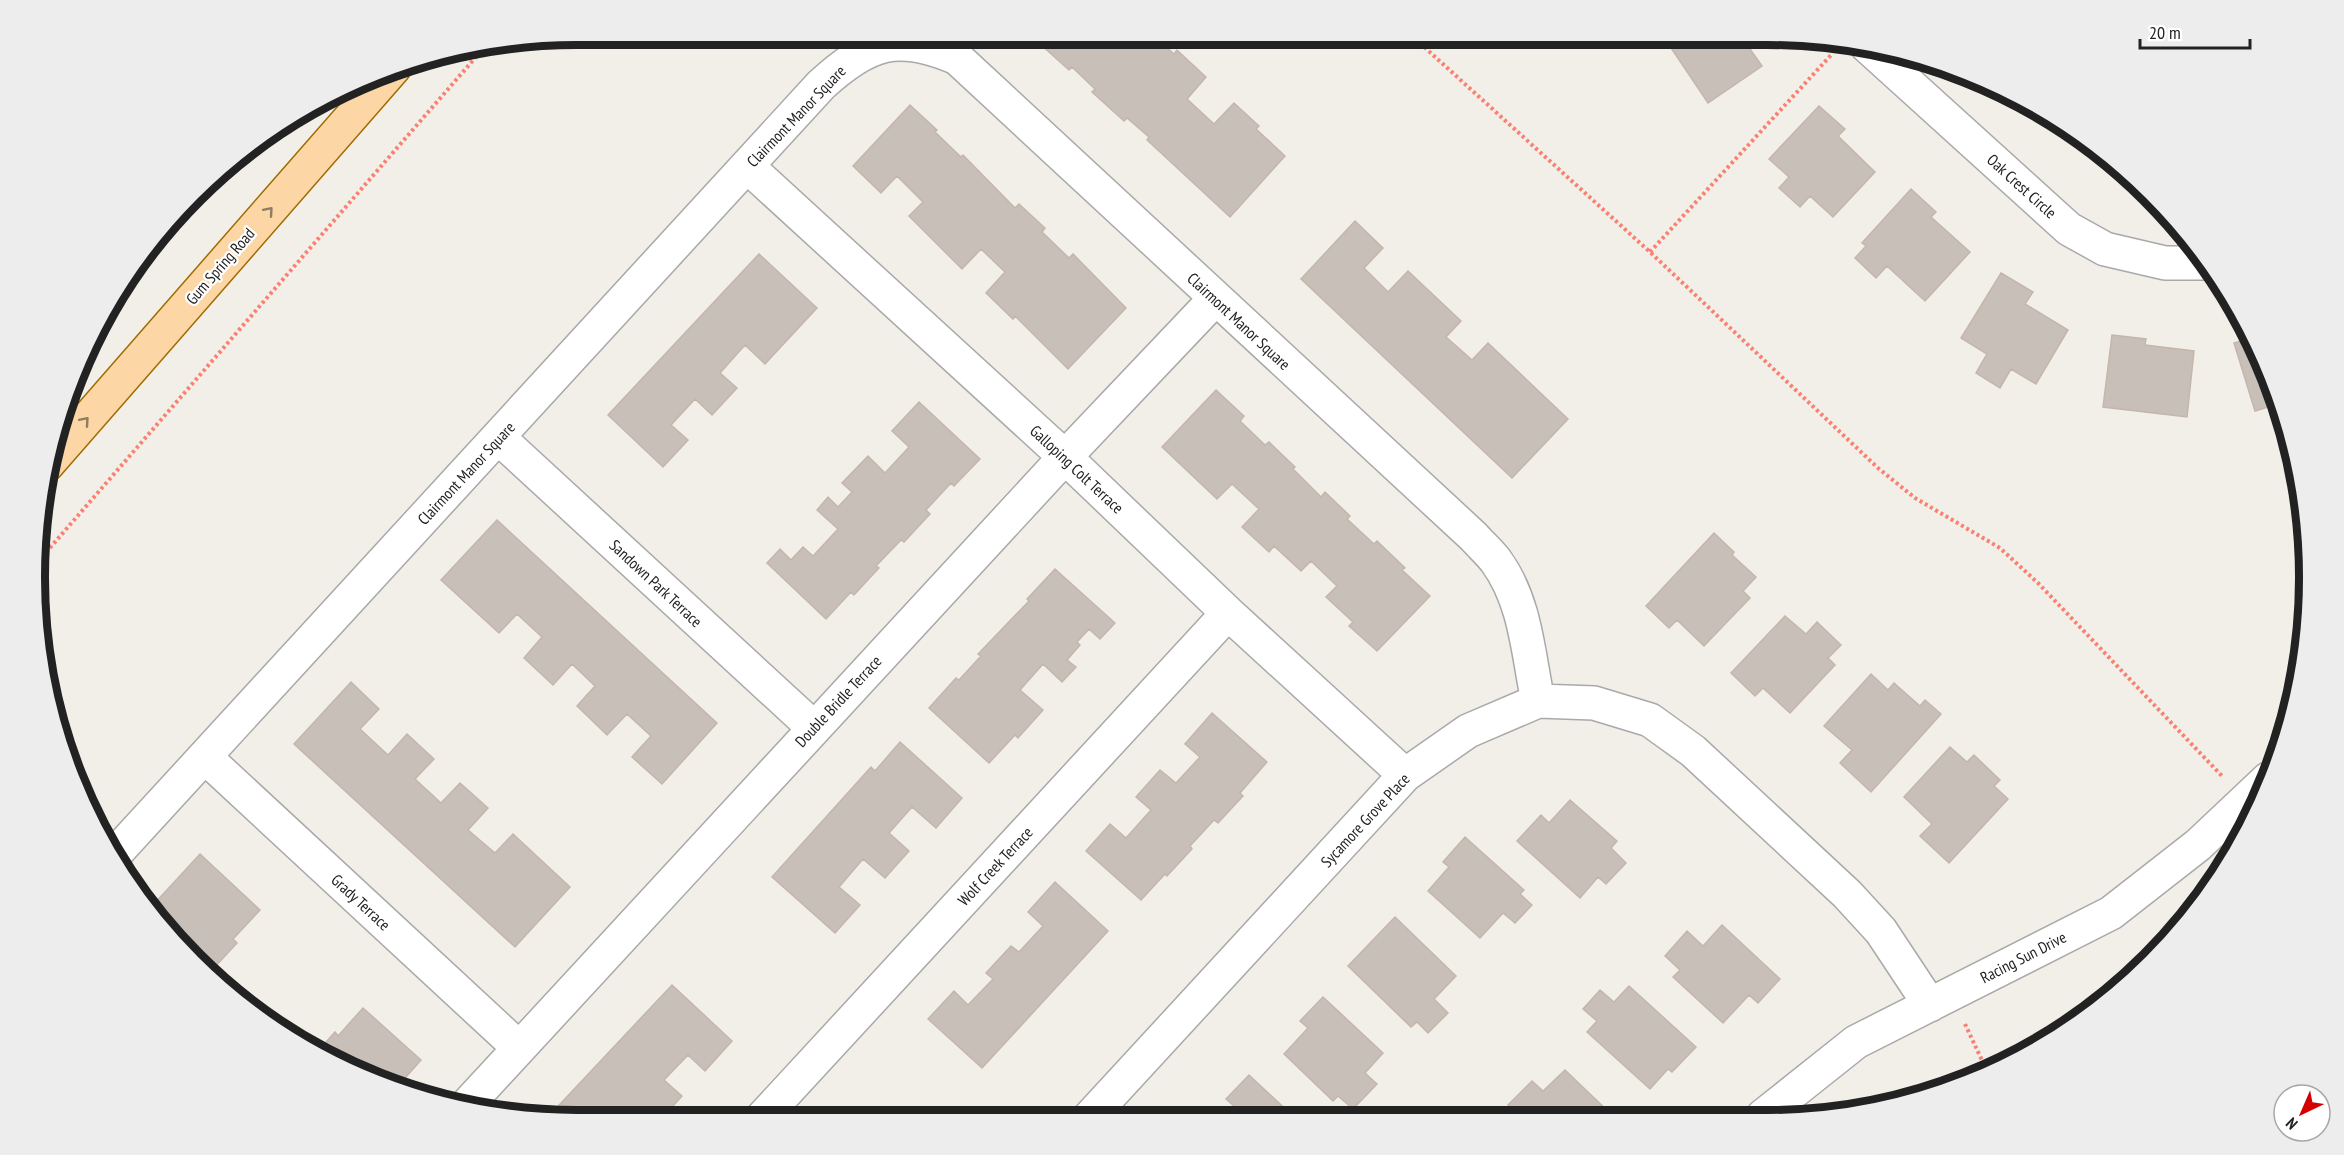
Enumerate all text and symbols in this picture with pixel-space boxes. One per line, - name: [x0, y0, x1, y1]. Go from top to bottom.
- scale bar: [2140, 12, 2250, 50]
- text: 20 m: [2149, 21, 2181, 44]
- street label: Clairmont Manor Square: [742, 61, 850, 171]
- street label: Oak Crest Circle: [1983, 149, 2061, 223]
- one-way arrow: [262, 207, 273, 218]
- street label: Gum Spring Road: [181, 224, 259, 308]
- street label: Clairmont Manor Square: [1183, 268, 1295, 374]
- one-way arrow: [78, 417, 89, 428]
- street label: Clairmont Manor Square: [413, 417, 519, 529]
- street label: Galloping Colt Terrace: [1026, 421, 1128, 517]
- street label: Sandown Park Terrace: [605, 535, 707, 631]
- street label: Double Bridle Terrace: [790, 651, 886, 751]
- street label: Sycamore Grove Place: [1316, 769, 1414, 871]
- street label: Wolf Creek Terrace: [953, 822, 1037, 910]
- street label: Grady Terrace: [327, 870, 395, 934]
- street label: Racing Sun Drive: [1977, 927, 2069, 987]
- north arrow: [2272, 1083, 2332, 1143]
- text: N: [2282, 1114, 2302, 1134]

